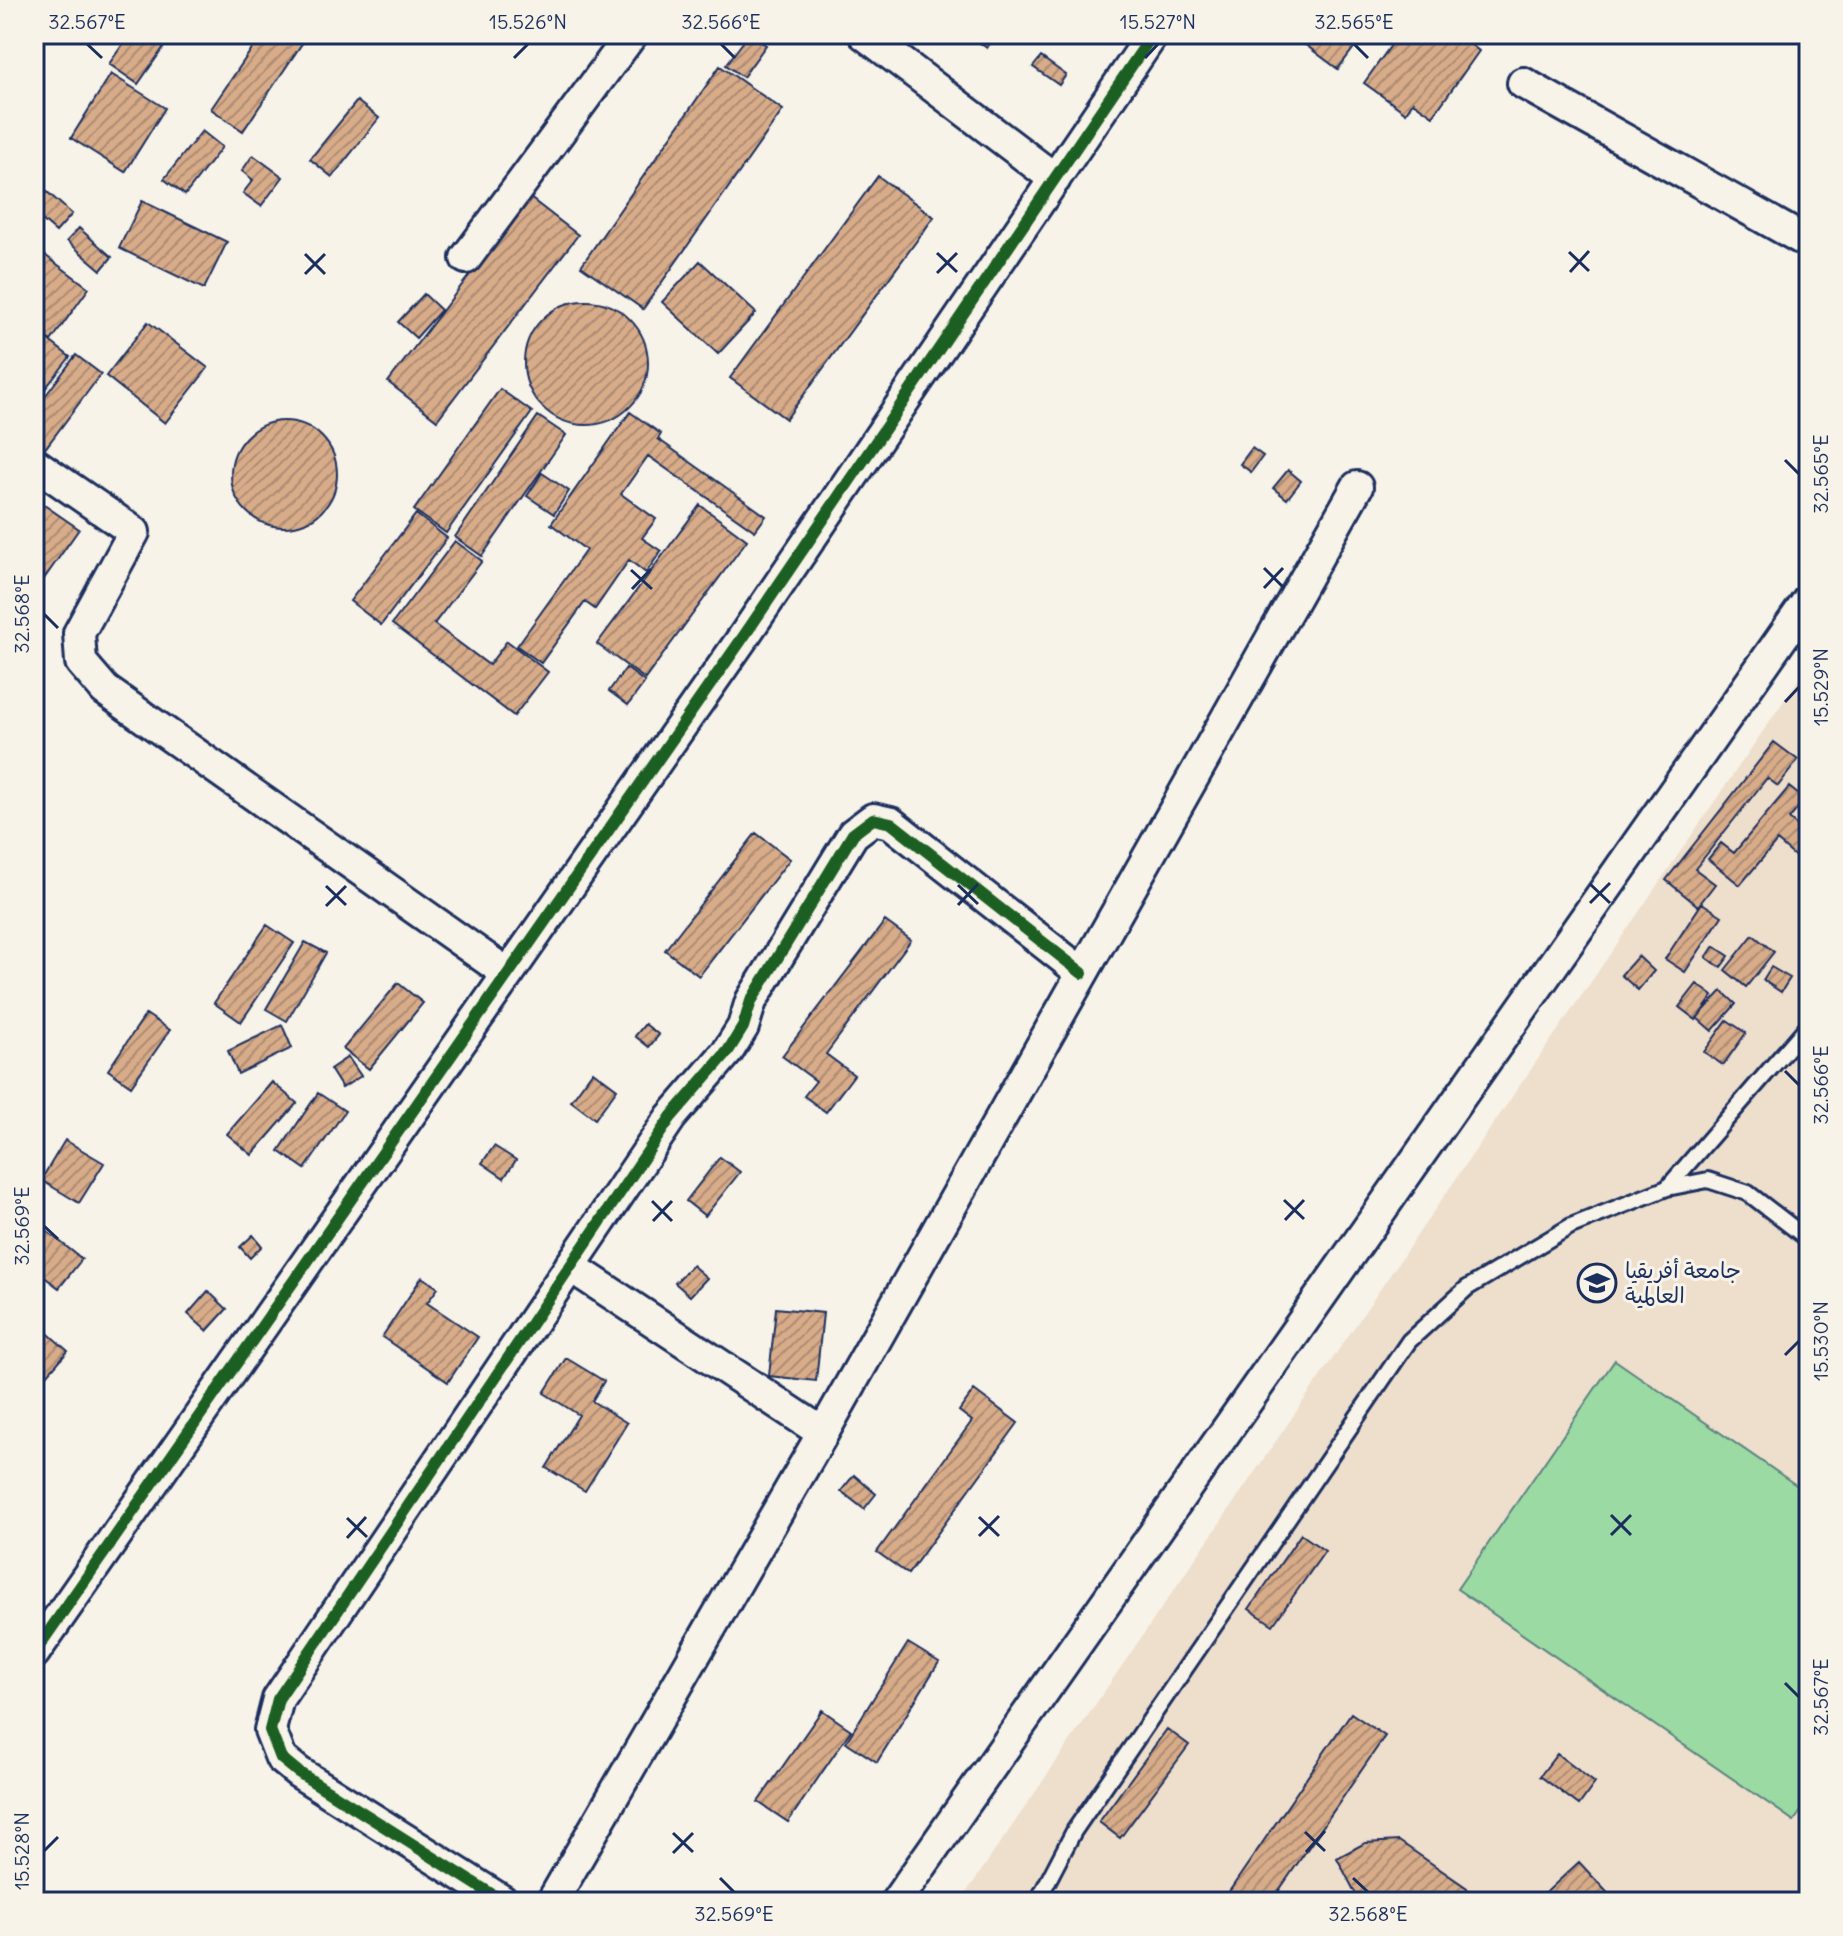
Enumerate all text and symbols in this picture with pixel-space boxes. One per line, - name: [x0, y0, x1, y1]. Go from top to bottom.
- text: 32.567°E: [48, 9, 126, 34]
- text: 15.526°N: [489, 9, 567, 34]
- text: 32.566°E: [681, 9, 761, 34]
- text: 15.527°N: [1120, 9, 1196, 34]
- text: 32.565°E: [1314, 9, 1394, 34]
- text: 32.565°E: [1808, 434, 1833, 514]
- text: 32.568°E: [9, 574, 34, 654]
- text: 15.529°N: [1808, 648, 1833, 726]
- text: 32.566°E: [1808, 1045, 1833, 1125]
- text: 32.569°E: [9, 1186, 34, 1266]
- place label: جامعة أفريقيا العالمية: [1625, 1256, 1741, 1309]
- school or university icon: جامعة أفريقيا العالمية: [1576, 1262, 1618, 1304]
- text: 15.530°N: [1808, 1301, 1833, 1381]
- text: 32.567°E: [1808, 1658, 1833, 1736]
- text: 15.528°N: [9, 1812, 34, 1890]
- text: 32.569°E: [694, 1901, 774, 1926]
- text: 32.568°E: [1328, 1901, 1408, 1926]

